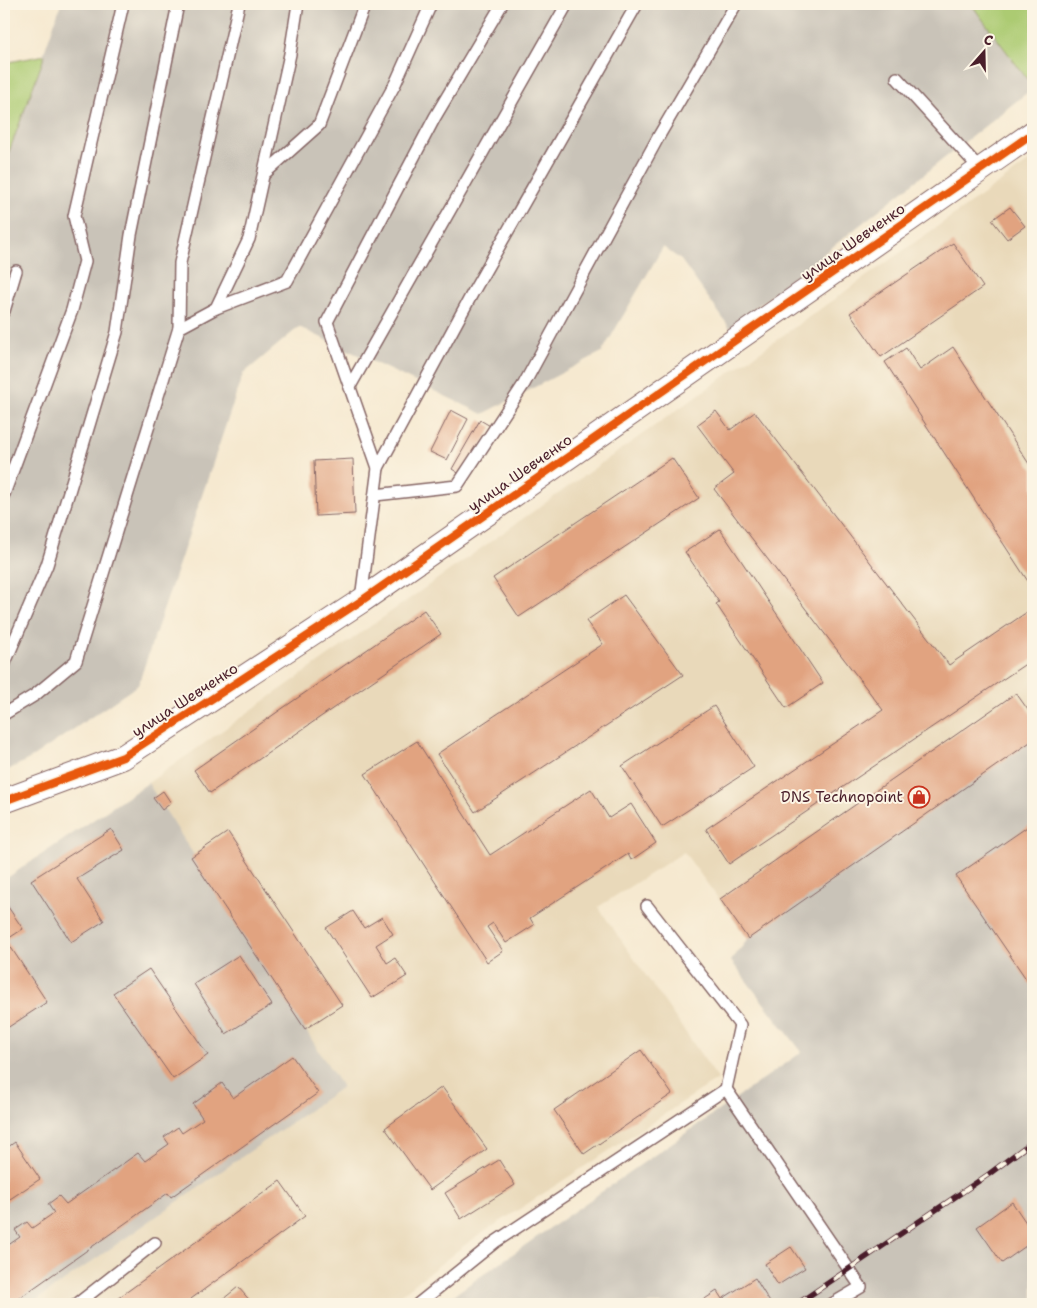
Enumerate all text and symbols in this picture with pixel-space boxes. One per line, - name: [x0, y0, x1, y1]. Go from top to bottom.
- north arrow: [960, 28, 1010, 78]
- text: С: [981, 30, 996, 50]
- street label: улица Шевченко: [797, 199, 909, 285]
- street label: улица Шевченко: [464, 430, 576, 516]
- street label: улица Шевченко: [128, 658, 242, 742]
- shop icon: DNS Technopoint: [907, 785, 931, 809]
- place label: DNS Technopoint: [781, 787, 903, 807]

